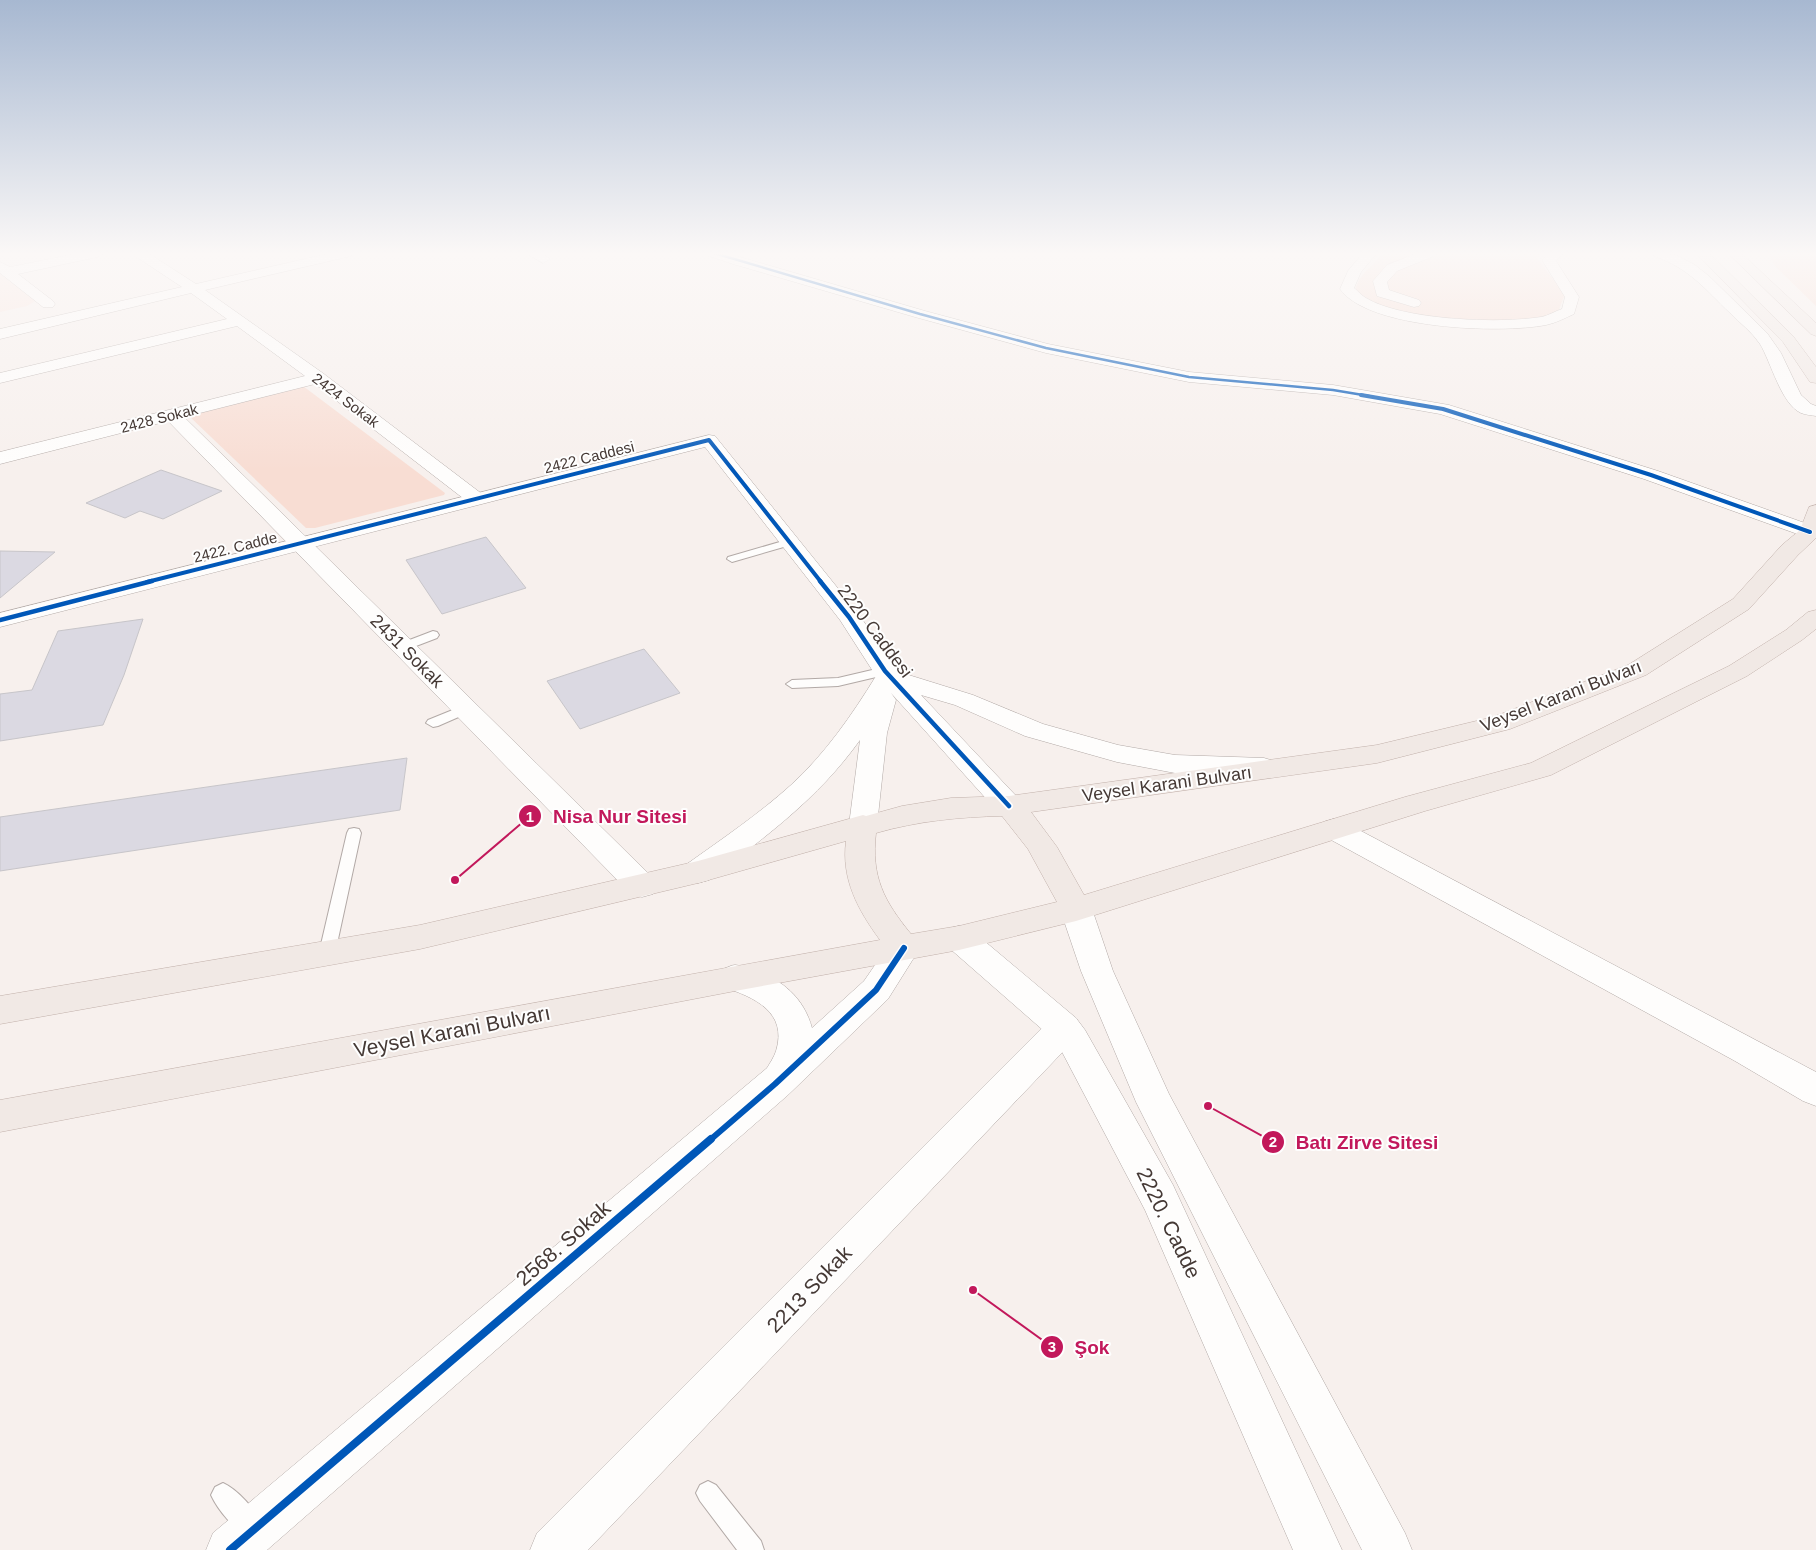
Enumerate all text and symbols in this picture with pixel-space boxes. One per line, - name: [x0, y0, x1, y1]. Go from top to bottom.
- street label: 2424 Sokak: [309, 369, 383, 431]
- street label: 2428 Sokak: [119, 400, 200, 436]
- street label: 2422 Caddesi: [542, 438, 636, 476]
- street label: 2422. Cadde: [191, 528, 279, 566]
- street label: 2220 Caddesi: [834, 581, 916, 681]
- street label: 2431 Sokak: [366, 610, 448, 692]
- street label: Veysel Karani Bulvarı: [1478, 656, 1644, 736]
- street label: Veysel Karani Bulvarı: [1081, 762, 1253, 806]
- callout: Nisa Nur Sitesi: [518, 799, 697, 833]
- text: Nisa Nur Sitesi: [553, 806, 687, 827]
- text: 1: [526, 808, 534, 825]
- street label: Veysel Karani Bulvarı: [352, 1001, 552, 1061]
- callout: Batı Zirve Sitesi: [1261, 1125, 1448, 1159]
- text: Batı Zirve Sitesi: [1296, 1132, 1438, 1153]
- text: 2: [1269, 1133, 1277, 1150]
- street label: 2220. Cadde: [1132, 1164, 1206, 1282]
- street label: 2568. Sokak: [511, 1196, 615, 1290]
- street label: 2213 Sokak: [762, 1241, 856, 1337]
- callout: Şok: [1040, 1330, 1120, 1364]
- text: Şok: [1075, 1337, 1110, 1358]
- text: 3: [1048, 1338, 1056, 1355]

